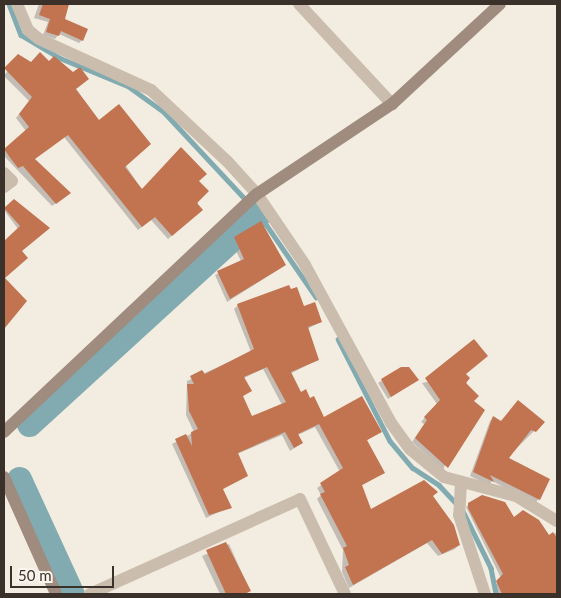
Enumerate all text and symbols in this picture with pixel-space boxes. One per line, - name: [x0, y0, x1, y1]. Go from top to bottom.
- scale bar: [12, 556, 116, 588]
- text: 50 m: [18, 566, 52, 584]

